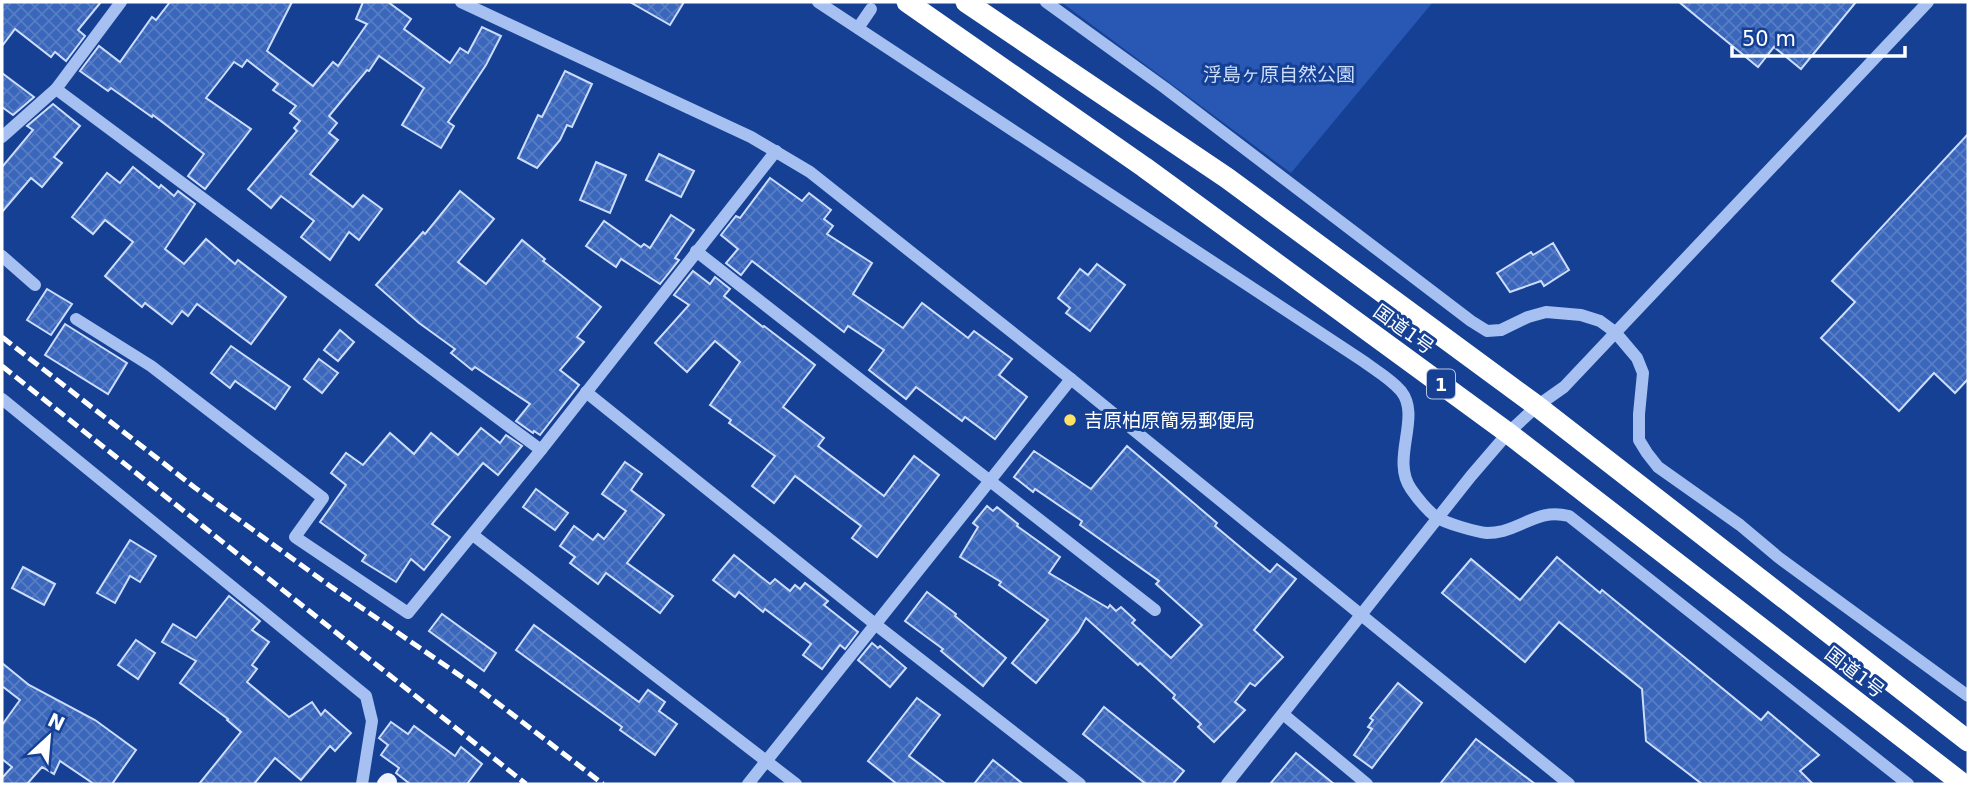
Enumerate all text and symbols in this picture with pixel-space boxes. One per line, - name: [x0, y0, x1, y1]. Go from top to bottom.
- scale bar: [1732, 14, 1905, 58]
- text: 50 m: [1742, 27, 1796, 51]
- park label: 浮島ヶ原自然公園: [1203, 63, 1355, 85]
- street label: 国道1号: [1370, 300, 1438, 358]
- road number: 1: [1427, 370, 1455, 398]
- place label: 吉原柏原簡易郵便局: [1084, 409, 1255, 431]
- marker: 吉原柏原簡易郵便局: [1062, 412, 1078, 428]
- street label: 国道1号: [1821, 642, 1889, 702]
- north arrow: [14, 702, 84, 772]
- text: N: [44, 708, 68, 735]

